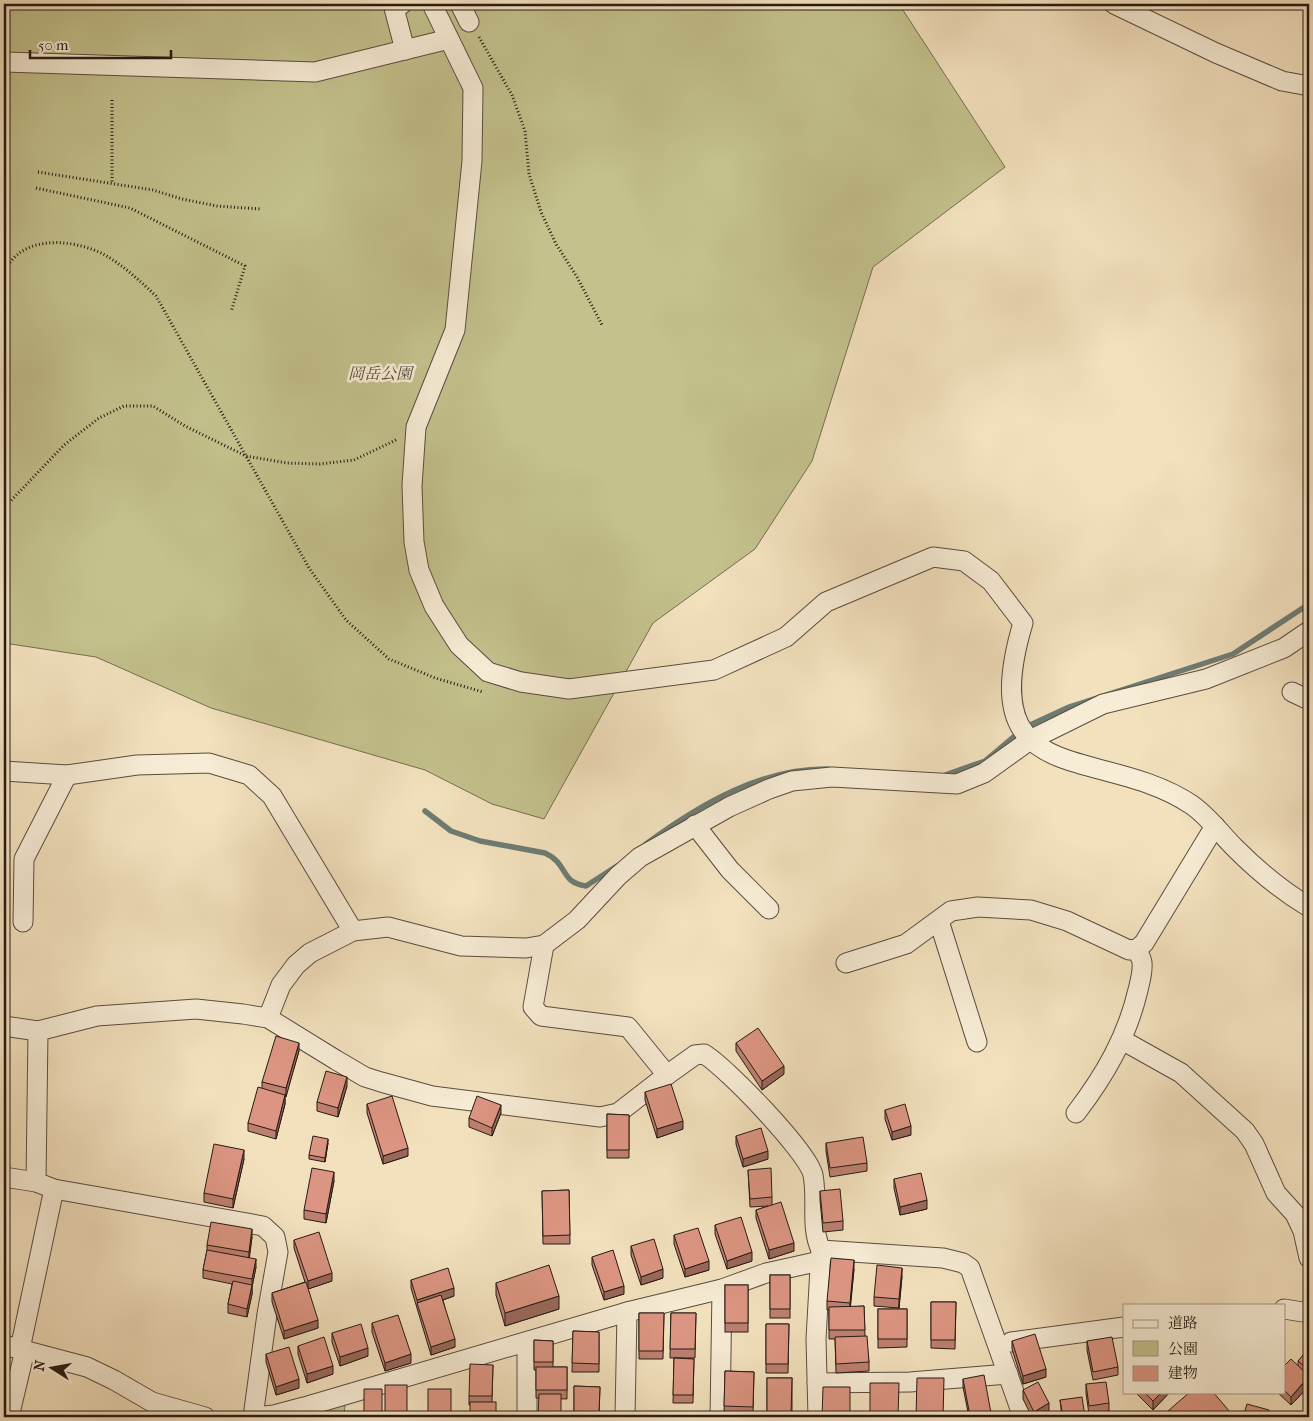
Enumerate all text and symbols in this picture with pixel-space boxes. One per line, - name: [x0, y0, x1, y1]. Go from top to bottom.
- scale bar: [30, 28, 171, 60]
- text: 50 m: [38, 36, 69, 54]
- park label: 岡岳公園: [348, 364, 415, 383]
- legend: [1123, 1304, 1286, 1394]
- text: 道路: [1168, 1314, 1198, 1332]
- text: 公園: [1168, 1340, 1198, 1358]
- north arrow: [28, 1344, 78, 1394]
- text: N: [30, 1358, 49, 1372]
- text: 建物: [1168, 1364, 1198, 1382]

